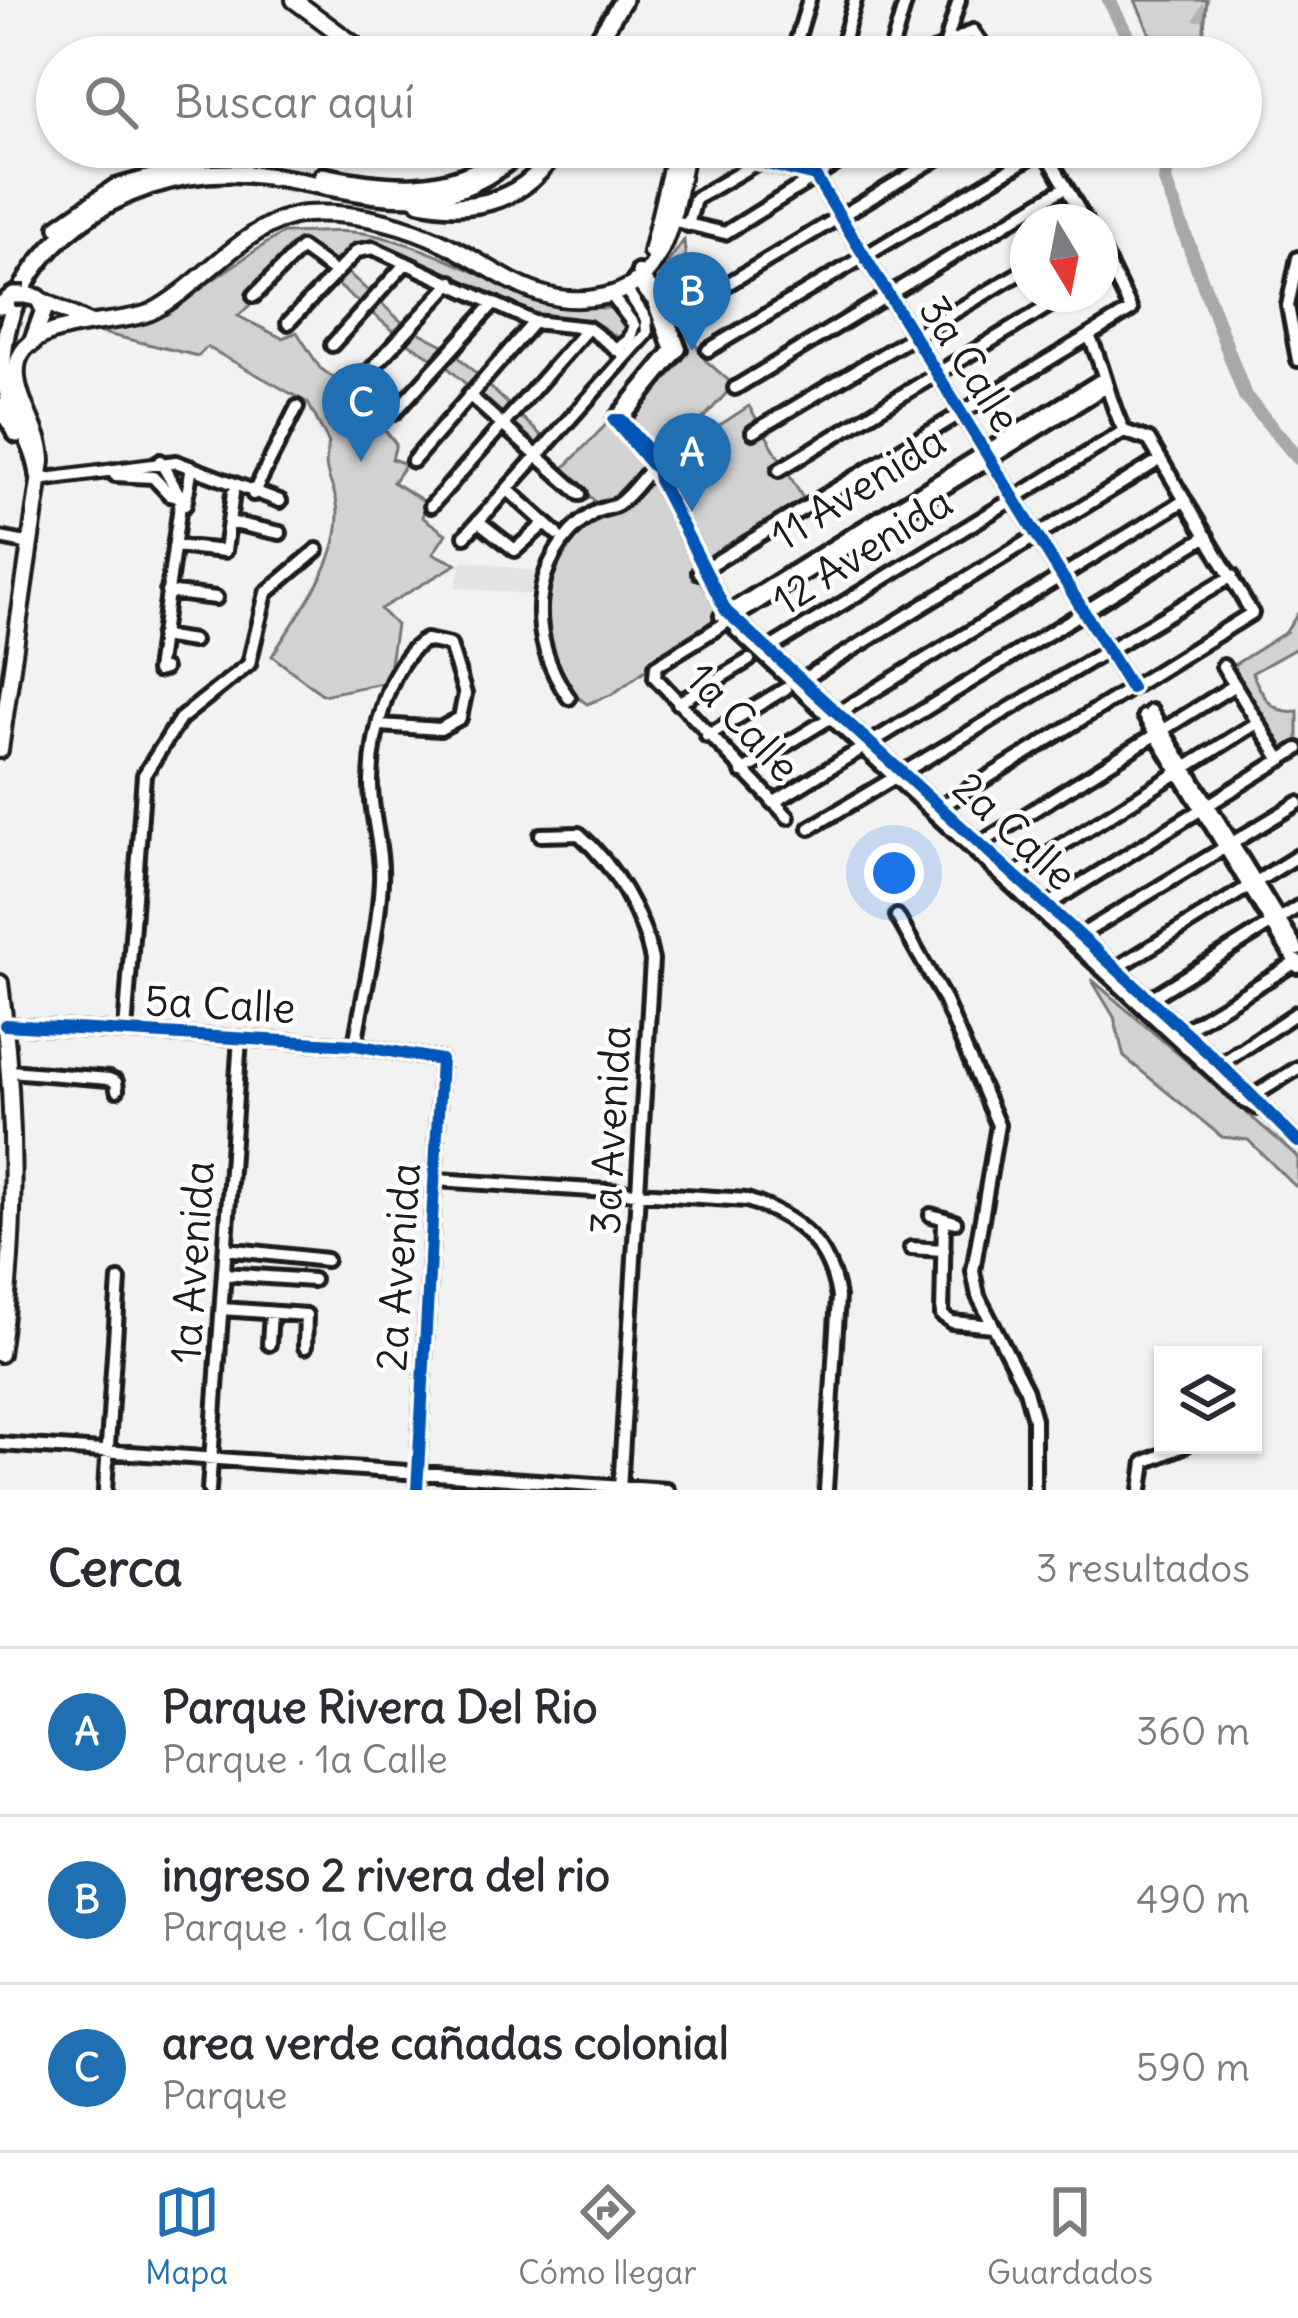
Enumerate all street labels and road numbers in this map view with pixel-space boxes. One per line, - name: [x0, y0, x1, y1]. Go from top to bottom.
- street label: 3a Calle: [908, 286, 1032, 442]
- street label: 11 Avenida: [761, 414, 955, 562]
- street label: 12 Avenida: [763, 475, 961, 627]
- street label: 1a Calle: [675, 652, 811, 792]
- street label: 2a Calle: [943, 761, 1087, 901]
- street label: 5a Calle: [143, 974, 297, 1034]
- street label: 3a Avenida: [579, 1024, 641, 1236]
- street label: 1a Avenida: [159, 1159, 225, 1365]
- street label: 2a Avenida: [365, 1161, 431, 1373]

